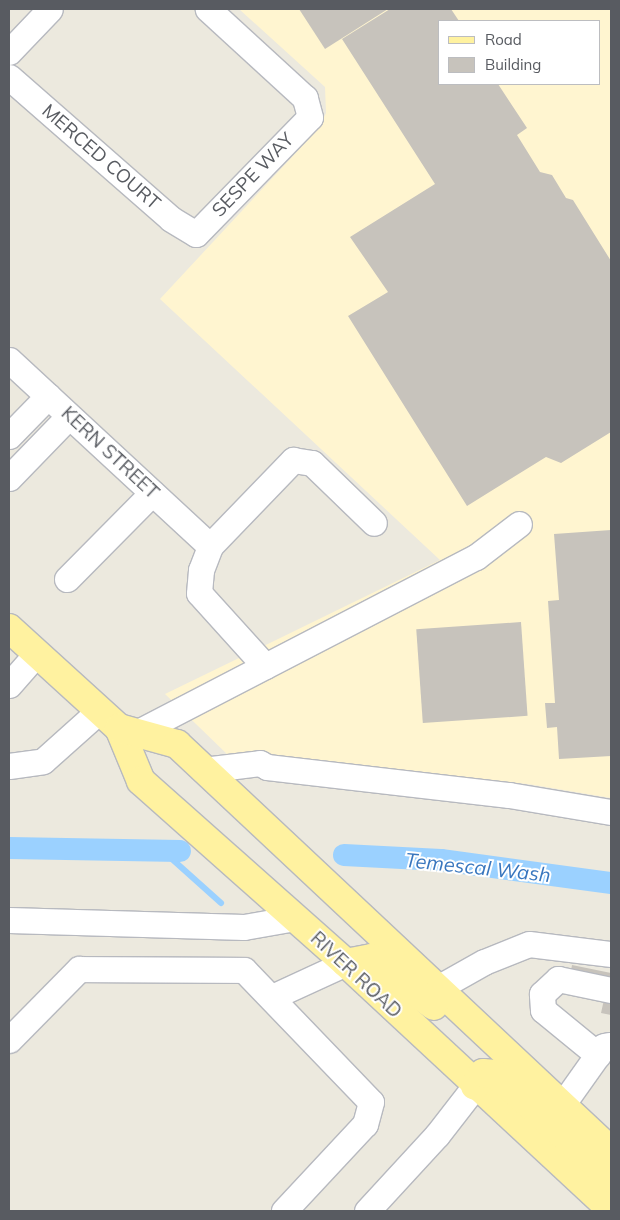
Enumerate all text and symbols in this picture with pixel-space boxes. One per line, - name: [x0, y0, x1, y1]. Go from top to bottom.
- legend: [438, 20, 600, 85]
- text: Road: [485, 30, 522, 49]
- text: Building: [485, 55, 541, 74]
- street label: MERCED COURT: [37, 99, 165, 215]
- street label: SESPE WAY: [207, 128, 299, 222]
- street label: KERN STREET: [56, 402, 164, 504]
- water label: Temescal Wash: [404, 847, 552, 887]
- street label: RIVER ROAD: [306, 927, 406, 1023]

